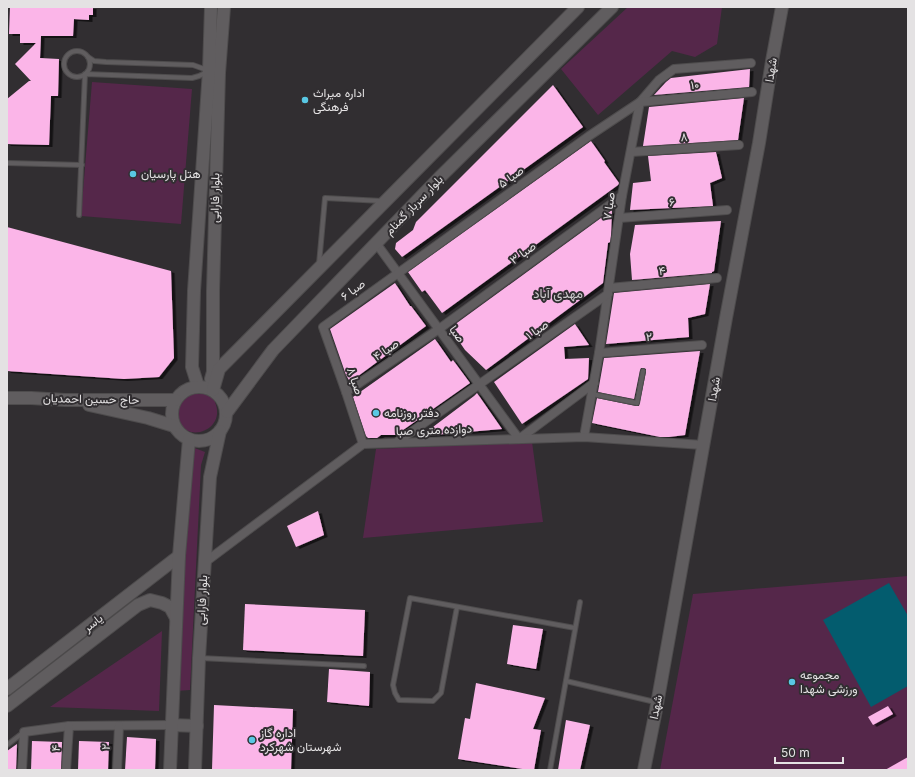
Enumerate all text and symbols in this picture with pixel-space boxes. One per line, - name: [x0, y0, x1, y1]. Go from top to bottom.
- street label: شهدا: [761, 57, 781, 83]
- street label: ۱۰: [690, 77, 700, 92]
- place label: اداره میراث فرهنگی: [313, 85, 365, 115]
- marker: اداره میراث فرهنگی: [300, 95, 310, 105]
- street label: ۸: [680, 129, 688, 144]
- street label: صبا ۵: [495, 162, 526, 191]
- place label: هتل پارسیان: [141, 166, 200, 182]
- marker: هتل پارسیان: [128, 169, 138, 179]
- street label: بلوار سرباز گمنام: [381, 172, 447, 238]
- street label: بلوار فارابی: [207, 173, 223, 223]
- street label: صبا ۷: [599, 191, 618, 221]
- street label: ۶: [669, 194, 676, 209]
- street label: صبا ۳: [507, 238, 539, 267]
- street label: ۴: [658, 263, 666, 278]
- street label: صبا ۶: [338, 276, 368, 303]
- district label: مهدی آباد: [533, 285, 583, 302]
- street label: صبا ۱: [523, 317, 551, 343]
- street label: صبا: [446, 322, 469, 345]
- street label: ۲: [645, 329, 653, 344]
- street label: صبا ۴: [370, 336, 401, 364]
- street label: صبا ۸: [344, 365, 367, 396]
- street label: شهدا: [704, 375, 724, 403]
- street label: حاج حسین احمدیان: [43, 390, 139, 409]
- place label: دفتر روزنامه: [384, 405, 440, 421]
- marker: دفتر روزنامه: [371, 408, 381, 418]
- street label: دوازده متری صبا: [396, 421, 473, 439]
- street label: بلوار فارابی: [193, 575, 211, 625]
- street label: یاسر: [79, 610, 106, 636]
- place label: مجموعه ورزشی شهدا: [800, 667, 858, 697]
- marker: مجموعه ورزشی شهدا: [787, 677, 797, 687]
- street label: شهدا: [646, 693, 666, 721]
- place label: اداره گاز شهرستان شهرکرد: [259, 725, 342, 755]
- marker: اداره گاز شهرستان شهرکرد: [247, 735, 257, 745]
- scale bar: [775, 739, 843, 765]
- street label: ۲: [98, 743, 113, 751]
- street label: ۴: [48, 744, 63, 752]
- text: 50 m: [781, 745, 810, 760]

